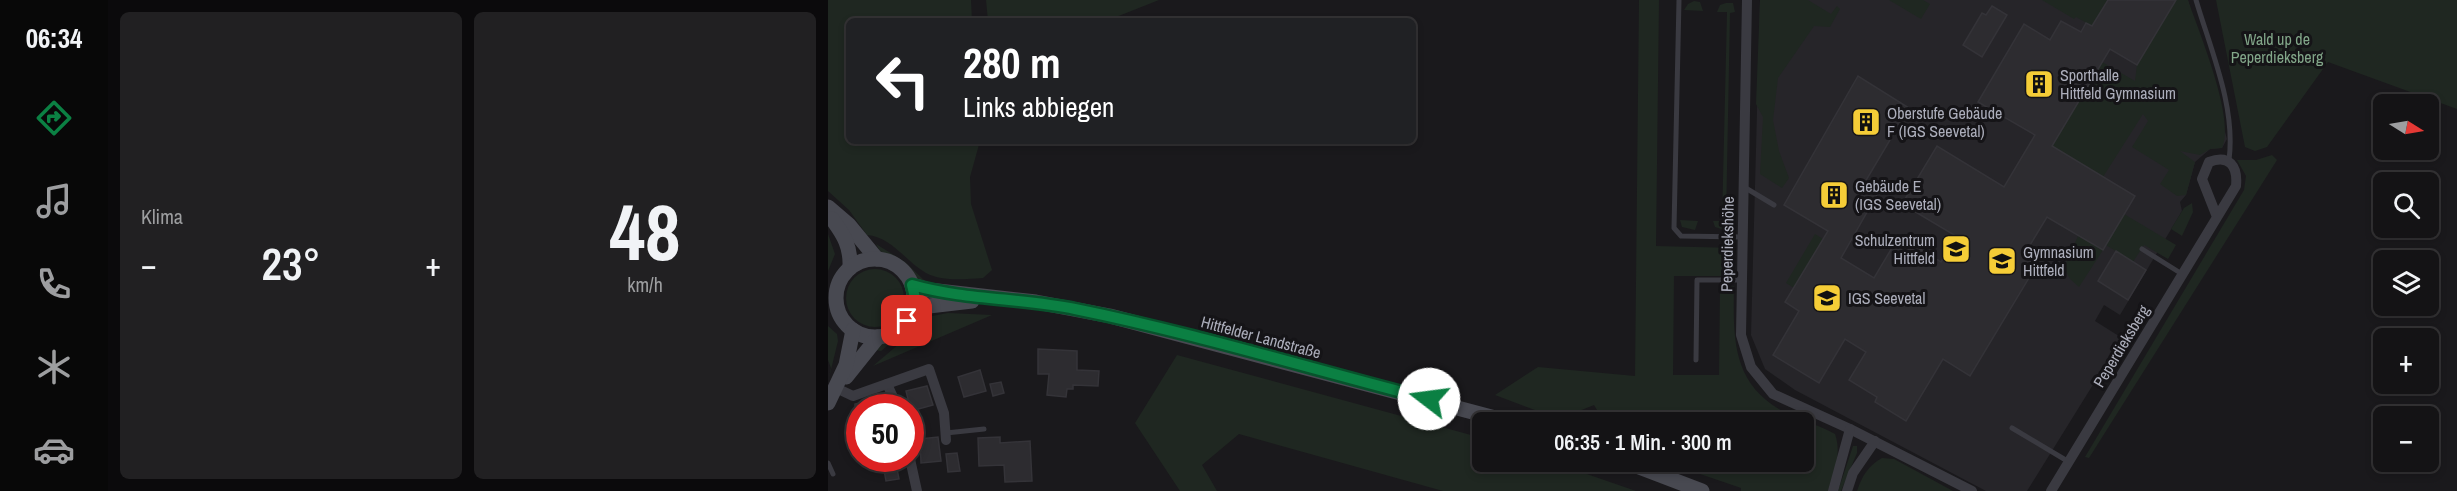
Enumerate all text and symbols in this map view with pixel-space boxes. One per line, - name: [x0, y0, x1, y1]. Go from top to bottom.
- text: 06:34: [26, 20, 82, 56]
- park label: Wald up de Peperdieksberg: [2231, 28, 2324, 68]
- text: 280 m: [963, 35, 1061, 91]
- icon: left: [864, 42, 942, 120]
- place label: Sporthalle Hittfeld Gymnasium: [2060, 64, 2176, 104]
- building icon: Sporthalle Hittfeld Gymnasium: [2023, 68, 2055, 100]
- text: Links abbiegen: [963, 89, 1114, 125]
- north arrow: [2373, 94, 2439, 160]
- map controls: [2373, 94, 2439, 472]
- icon: directions: [33, 97, 75, 139]
- place label: Oberstufe Gebäude F (IGS Seevetal): [1887, 102, 2002, 142]
- building icon: Oberstufe Gebäude F (IGS Seevetal): [1850, 106, 1882, 138]
- button: search: [2373, 172, 2439, 238]
- place label: Gebäude E (IGS Seevetal): [1855, 175, 1941, 215]
- text: 48: [609, 179, 681, 284]
- building icon: Gebäude E (IGS Seevetal): [1818, 179, 1850, 211]
- icon: music: [33, 180, 75, 222]
- street label: Peperdiekshöhe: [1715, 196, 1739, 292]
- text: Klima: [141, 203, 183, 230]
- place label: Schulzentrum Hittfeld: [1855, 229, 1935, 269]
- text: 23°: [261, 233, 321, 294]
- school or university icon: Schulzentrum Hittfeld: [1940, 233, 1972, 265]
- place label: Gymnasium Hittfeld: [2023, 241, 2094, 281]
- text: −: [141, 242, 157, 286]
- text: +: [425, 242, 441, 286]
- school or university icon: Gymnasium Hittfeld: [1986, 245, 2018, 277]
- button: layers: [2373, 250, 2439, 316]
- icon: phone: [33, 263, 75, 305]
- text: km/h: [627, 271, 663, 298]
- school or university icon: IGS Seevetal: [1811, 282, 1843, 314]
- place label: IGS Seevetal: [1848, 287, 1925, 309]
- pin: [881, 295, 932, 346]
- street label: Peperdieksberg: [2088, 300, 2155, 391]
- icon: arrive: [890, 304, 923, 337]
- street label: Hittfelder Landstraße: [1199, 310, 1323, 364]
- button: +: [2373, 328, 2439, 394]
- icon: climate: [33, 346, 75, 388]
- position arrow: [1397, 367, 1461, 431]
- speed limit sign: 50: [846, 394, 924, 472]
- button: −: [2373, 406, 2439, 472]
- text: 06:35 · 1 Min. · 300 m: [1554, 427, 1732, 457]
- icon: car: [33, 429, 75, 471]

